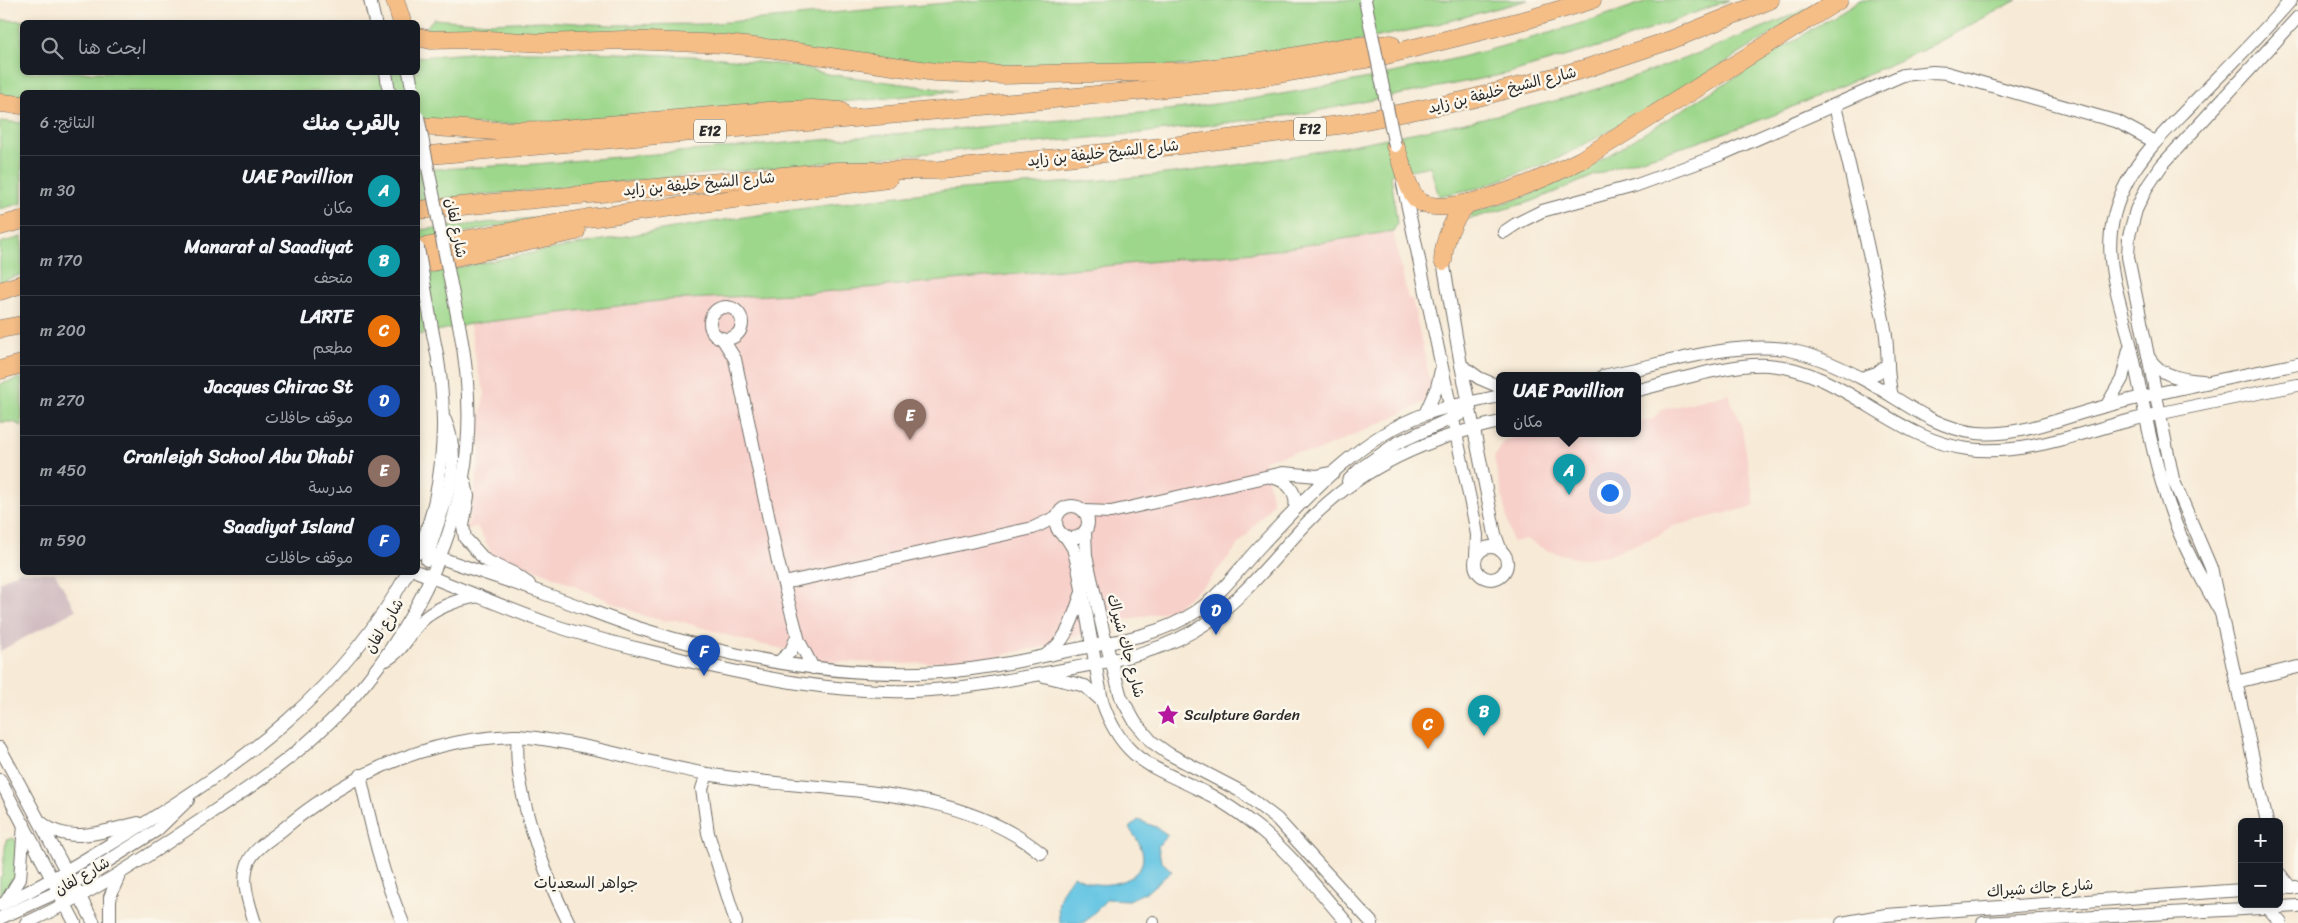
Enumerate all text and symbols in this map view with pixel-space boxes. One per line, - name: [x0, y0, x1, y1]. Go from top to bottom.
- search box: [20, 20, 420, 75]
- text: ابحث هنا: [78, 31, 146, 64]
- icon: search: [38, 34, 66, 62]
- street label: شارع الشيخ خليفة بن زايد: [1425, 59, 1579, 121]
- text: بالقرب منك: [302, 104, 400, 142]
- text: النتائج: 6: [40, 108, 95, 137]
- road number: E12: [1294, 118, 1326, 140]
- road number: E12: [694, 120, 726, 142]
- street label: شارع الشيخ خليفة بن زايد: [1026, 132, 1180, 174]
- text: UAE Pavillion: [242, 160, 353, 193]
- street label: شارع الشيخ خليفة بن زايد: [622, 164, 776, 204]
- text: 30 m: [40, 176, 75, 205]
- text: A: [379, 176, 389, 205]
- text: مكان: [323, 193, 353, 222]
- street label: شارع لفان: [437, 196, 475, 260]
- text: Manarat al Saadiyat: [185, 230, 353, 263]
- text: 170 m: [40, 246, 83, 275]
- text: B: [379, 246, 389, 275]
- text: متحف: [314, 263, 353, 292]
- text: LARTE: [300, 300, 353, 333]
- text: 200 m: [40, 316, 86, 345]
- text: C: [379, 316, 389, 345]
- text: مطعم: [313, 333, 353, 362]
- text: Jacques Chirac St: [205, 370, 353, 403]
- popup: [1496, 372, 1641, 437]
- text: UAE Pavillion: [1513, 374, 1624, 407]
- text: 270 m: [40, 386, 85, 415]
- text: D: [379, 386, 389, 415]
- pin: E: [894, 399, 926, 440]
- text: موقف حافلات: [265, 403, 353, 432]
- text: مكان: [1513, 407, 1543, 436]
- text: Cranleigh School Abu Dhabi: [124, 440, 353, 473]
- pin: A: [1553, 454, 1585, 495]
- text: 450 m: [40, 456, 86, 485]
- text: E: [380, 456, 388, 485]
- text: مدرسة: [308, 473, 353, 502]
- your location: [1597, 480, 1623, 506]
- text: Saadiyat Island: [223, 510, 353, 543]
- text: 590 m: [40, 526, 86, 555]
- text: F: [380, 526, 388, 555]
- text: موقف حافلات: [265, 543, 353, 572]
- street label: شارع جاك شيراك: [1100, 591, 1152, 701]
- street label: شارع لفان: [357, 593, 411, 659]
- pin: D: [1200, 594, 1232, 635]
- pin: F: [688, 635, 720, 676]
- pin: B: [1468, 695, 1500, 736]
- place icon: Sculpture Garden: [1155, 702, 1181, 728]
- place label: Sculpture Garden: [1184, 702, 1300, 728]
- pin: C: [1412, 708, 1444, 749]
- map controls: [2238, 818, 2283, 908]
- button: +: [2238, 818, 2283, 863]
- street label: شارع لفان: [49, 850, 115, 902]
- button: −: [2238, 863, 2283, 908]
- district label: جواهر السعديات: [534, 868, 638, 897]
- street label: شارع جاك شيراك: [1986, 871, 2094, 905]

